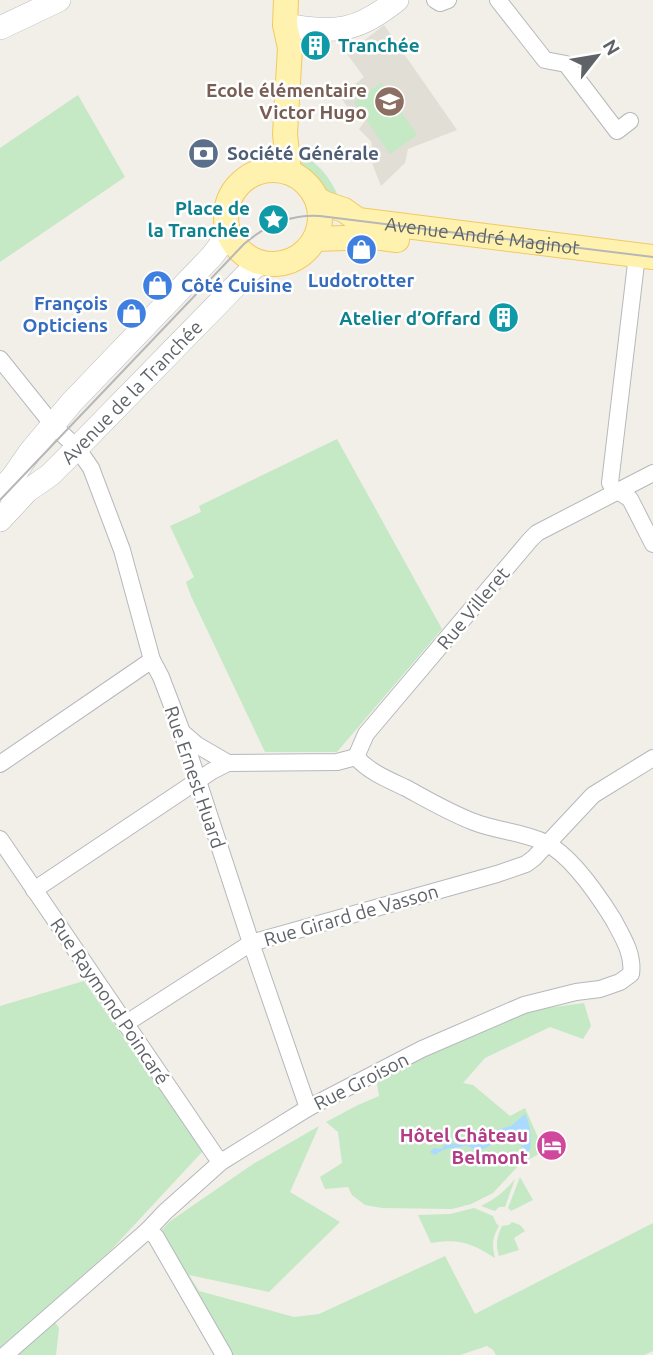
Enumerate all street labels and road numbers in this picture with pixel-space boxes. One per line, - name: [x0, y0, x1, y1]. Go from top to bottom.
- street label: Avenue André Maginot: [384, 213, 582, 259]
- street label: Avenue de la Tranchée: [57, 316, 207, 468]
- street label: Rue Villeret: [432, 562, 514, 654]
- street label: Rue Ernest Huard: [160, 703, 230, 851]
- street label: Rue Girard de Vasson: [261, 880, 441, 950]
- street label: Rue Raymond Poincaré: [46, 914, 174, 1088]
- street label: Rue Groison: [310, 1048, 412, 1114]

